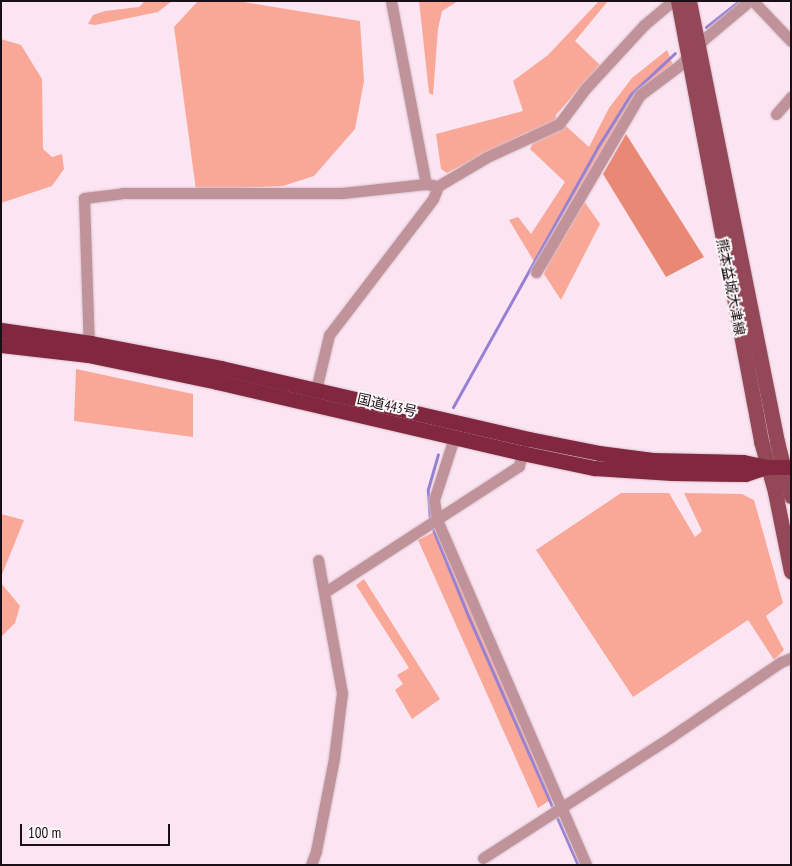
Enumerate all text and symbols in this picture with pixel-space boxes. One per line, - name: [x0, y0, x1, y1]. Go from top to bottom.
- street label: 熊本益城大津線: [713, 237, 749, 337]
- street label: 国道443号: [355, 390, 419, 420]
- scale bar: [22, 814, 172, 846]
- text: 100 m: [28, 823, 61, 842]

